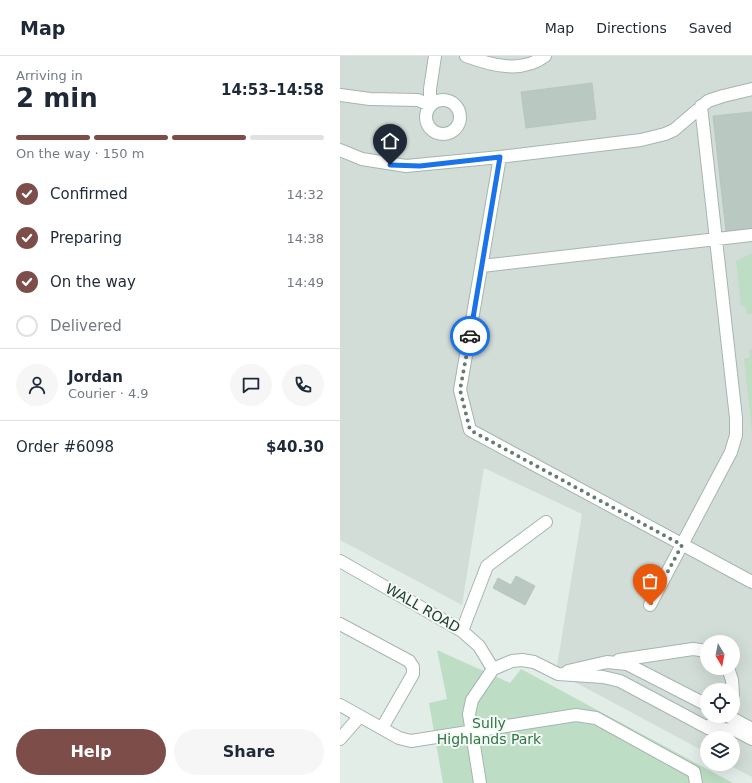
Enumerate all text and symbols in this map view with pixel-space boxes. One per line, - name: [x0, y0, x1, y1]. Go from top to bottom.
- text: Map: [20, 17, 65, 39]
- text: Map: [545, 20, 574, 36]
- text: Directions: [596, 20, 667, 36]
- text: Saved: [689, 20, 732, 36]
- text: Arriving in: [16, 68, 83, 83]
- text: 14:53–14:58: [221, 81, 324, 99]
- text: 2 min: [16, 83, 98, 113]
- pin: [373, 124, 407, 165]
- icon: home: [379, 130, 401, 152]
- text: On the way · 150 m: [16, 146, 144, 161]
- icon: check: [16, 183, 38, 205]
- text: Confirmed: [50, 185, 128, 203]
- text: 14:32: [287, 187, 324, 202]
- icon: check: [16, 227, 38, 249]
- text: Preparing: [50, 229, 122, 247]
- text: 14:38: [287, 231, 324, 246]
- icon: check: [16, 271, 38, 293]
- text: On the way: [50, 273, 136, 291]
- text: 14:49: [287, 275, 324, 290]
- courier: [450, 316, 490, 356]
- text: Delivered: [50, 317, 122, 335]
- icon: car: [459, 325, 481, 347]
- button: person: [16, 364, 58, 406]
- button: chat: [230, 364, 272, 406]
- button: phone: [282, 364, 324, 406]
- text: Jordan: [68, 368, 123, 386]
- text: Courier · 4.9: [68, 386, 149, 401]
- text: Order #6098: [16, 438, 114, 456]
- text: $40.30: [266, 438, 324, 456]
- pin: [633, 564, 667, 605]
- icon: bag: [639, 570, 661, 592]
- street label: WALL ROAD: [383, 580, 463, 636]
- north arrow: [700, 635, 740, 675]
- map controls: [700, 635, 740, 771]
- button: locate: [700, 683, 740, 723]
- park label: Sully Highlands Park: [437, 715, 542, 747]
- button: Help: [16, 729, 166, 775]
- button: Share: [174, 729, 324, 775]
- button: layers: [700, 731, 740, 771]

